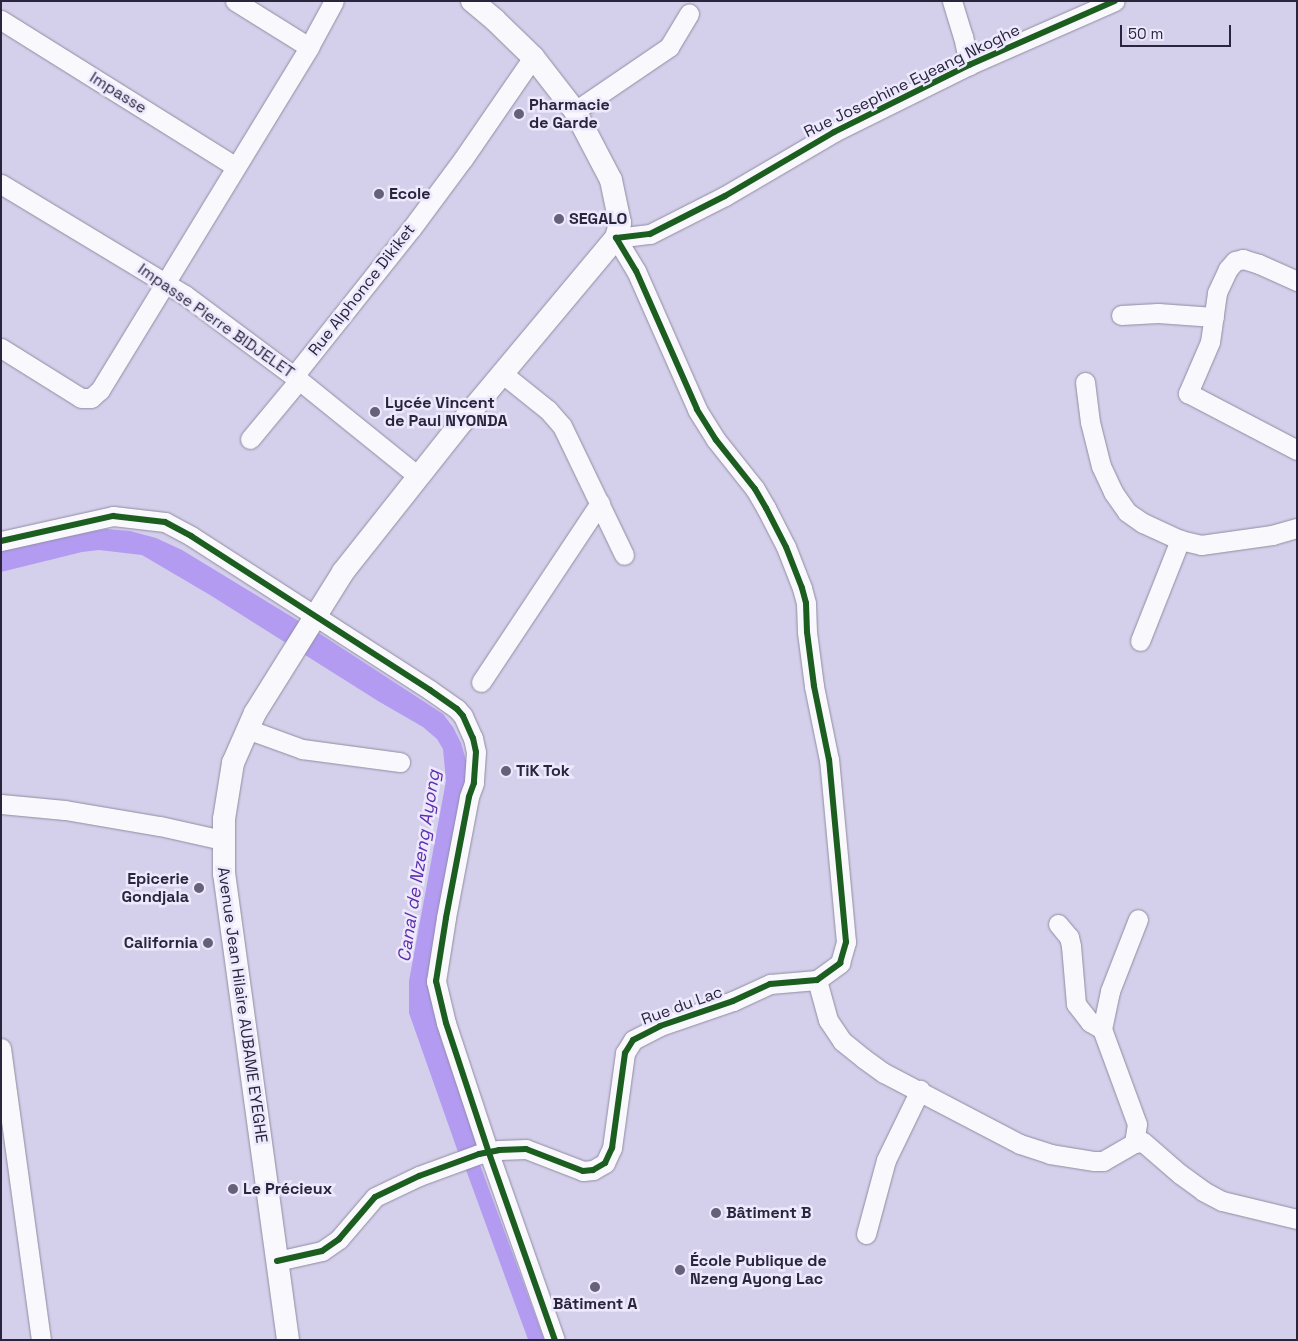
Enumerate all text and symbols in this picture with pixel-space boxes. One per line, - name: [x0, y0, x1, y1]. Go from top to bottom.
- scale bar: [1123, 15, 1234, 47]
- street label: Rue Josephine Eyeang Nkoghe: [801, 20, 1023, 142]
- text: 50 m: [1128, 24, 1163, 43]
- street label: Impasse: [86, 68, 150, 118]
- place label: Pharmacie de Garde: [529, 95, 610, 133]
- marker: Pharmacie de Garde: [513, 108, 525, 120]
- place label: Ecole: [389, 184, 431, 204]
- marker: Ecole: [373, 188, 385, 200]
- place label: SEGALO: [569, 209, 627, 229]
- marker: SEGALO: [553, 213, 565, 225]
- street label: Rue Alphonce Dikiket: [305, 220, 419, 360]
- street label: Impasse Pierre BIDJELET: [134, 260, 298, 382]
- place label: Lycée Vincent de Paul NYONDA: [385, 393, 508, 431]
- marker: Lycée Vincent de Paul NYONDA: [369, 406, 381, 418]
- place label: TiK Tok: [516, 761, 570, 781]
- marker: TiK Tok: [500, 765, 512, 777]
- water label: Canal de Nzeng Ayong: [393, 768, 445, 964]
- street label: Avenue Jean Hilaire AUBAME EYEGHE: [213, 866, 271, 1144]
- place label: Epicerie Gondjala: [122, 869, 189, 907]
- marker: Epicerie Gondjala: [193, 882, 205, 894]
- place label: California: [124, 933, 198, 953]
- marker: California: [202, 937, 214, 949]
- street label: Rue du Lac: [639, 982, 725, 1030]
- place label: Le Précieux: [243, 1179, 332, 1199]
- marker: Le Précieux: [227, 1183, 239, 1195]
- place label: Bâtiment B: [726, 1203, 811, 1223]
- marker: Bâtiment B: [710, 1207, 722, 1219]
- place label: École Publique de Nzeng Ayong Lac: [690, 1251, 827, 1289]
- marker: École Publique de Nzeng Ayong Lac: [674, 1264, 686, 1276]
- marker: Bâtiment A: [589, 1281, 601, 1293]
- place label: Bâtiment A: [553, 1294, 637, 1314]

